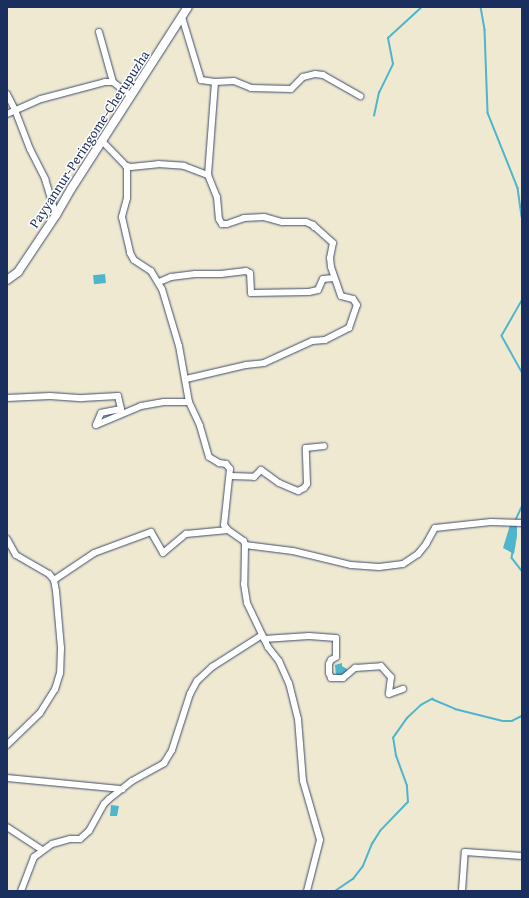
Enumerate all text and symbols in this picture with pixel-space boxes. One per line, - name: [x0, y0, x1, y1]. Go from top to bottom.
- street label: Payyannur-Peringome-Cherupuzha: [25, 47, 153, 231]

